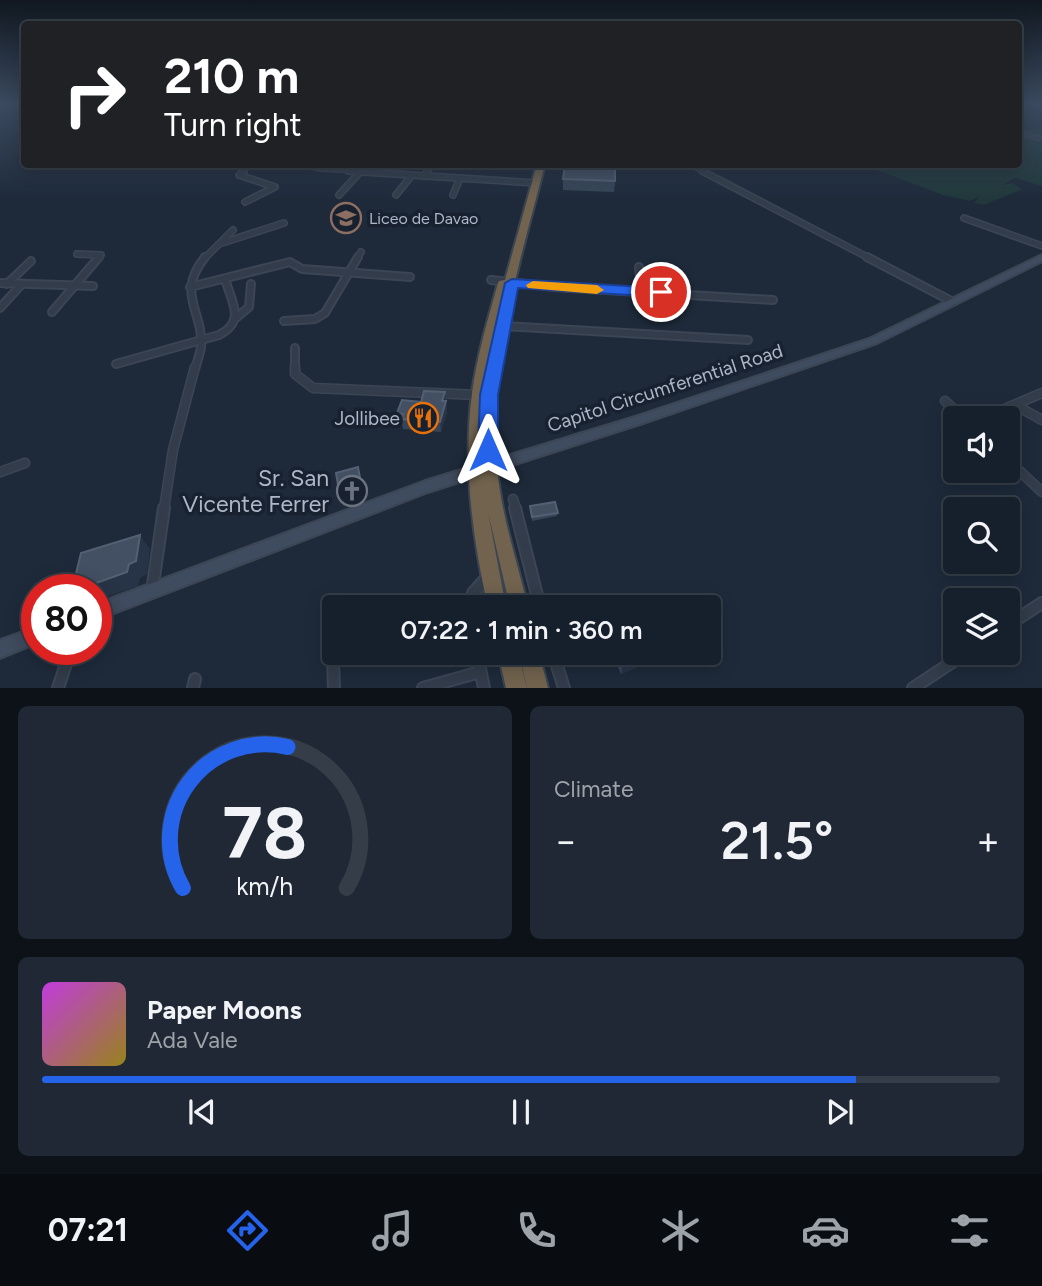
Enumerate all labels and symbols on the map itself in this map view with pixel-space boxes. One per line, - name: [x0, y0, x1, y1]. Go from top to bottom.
- school or university icon: Liceo de Davao: [329, 201, 363, 235]
- place label: Liceo de Davao: [369, 209, 478, 228]
- pin: [631, 262, 691, 322]
- street label: Capitol Circumferential Road: [544, 339, 786, 437]
- restaurant icon: Jollibee: [406, 401, 440, 435]
- place label: Jollibee: [335, 407, 400, 430]
- position arrow: [451, 413, 525, 487]
- place label: Sr. San Vicente Ferrer: [182, 464, 329, 518]
- church icon: Sr. San Vicente Ferrer: [335, 474, 369, 508]
- speed limit sign: 80: [21, 574, 112, 665]

